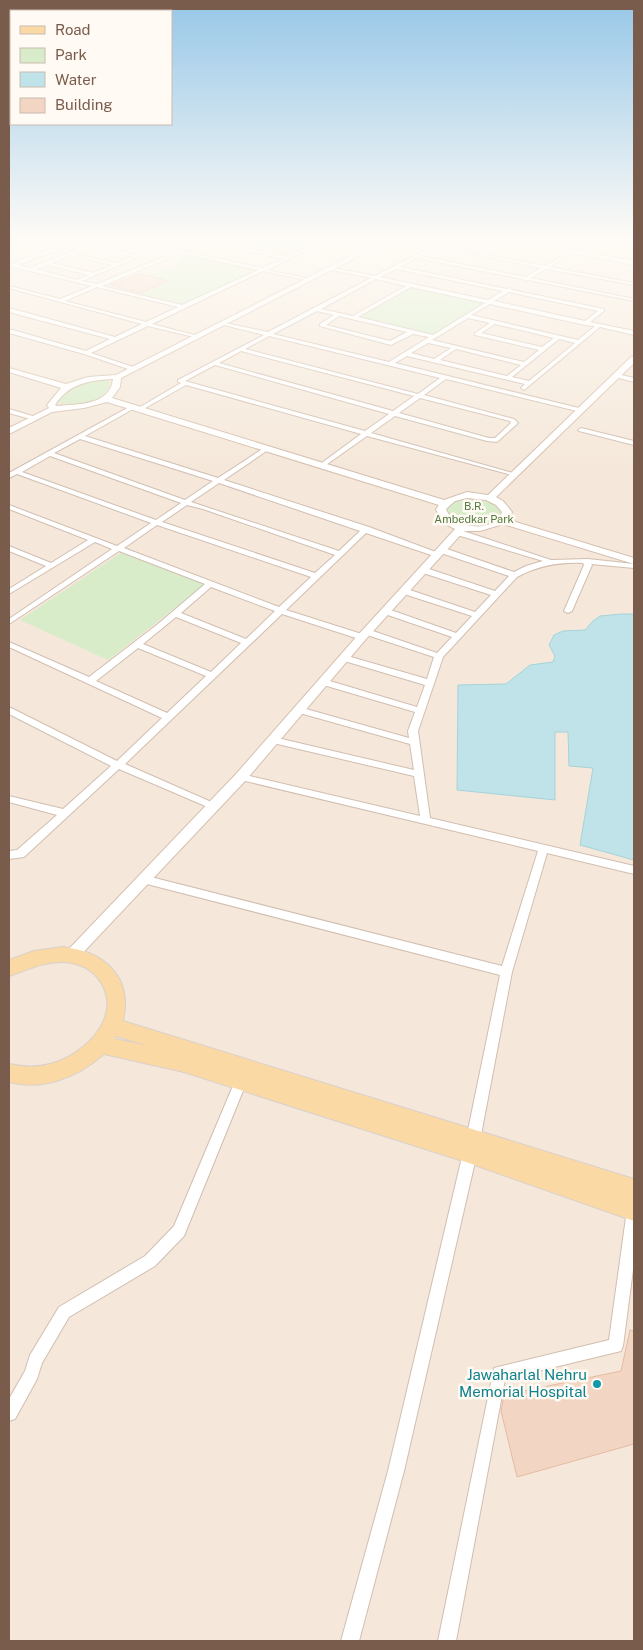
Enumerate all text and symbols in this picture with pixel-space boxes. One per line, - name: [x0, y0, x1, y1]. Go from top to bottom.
- legend: [10, 10, 172, 125]
- text: Road: [55, 21, 91, 38]
- text: Park: [55, 46, 87, 63]
- text: Water: [55, 71, 97, 88]
- text: Building: [55, 96, 113, 113]
- park label: B.R. Ambedkar Park: [434, 500, 514, 525]
- place label: Jawaharlal Nehru Memorial Hospital: [459, 1366, 587, 1400]
- marker: Jawaharlal Nehru Memorial Hospital: [591, 1378, 603, 1390]

